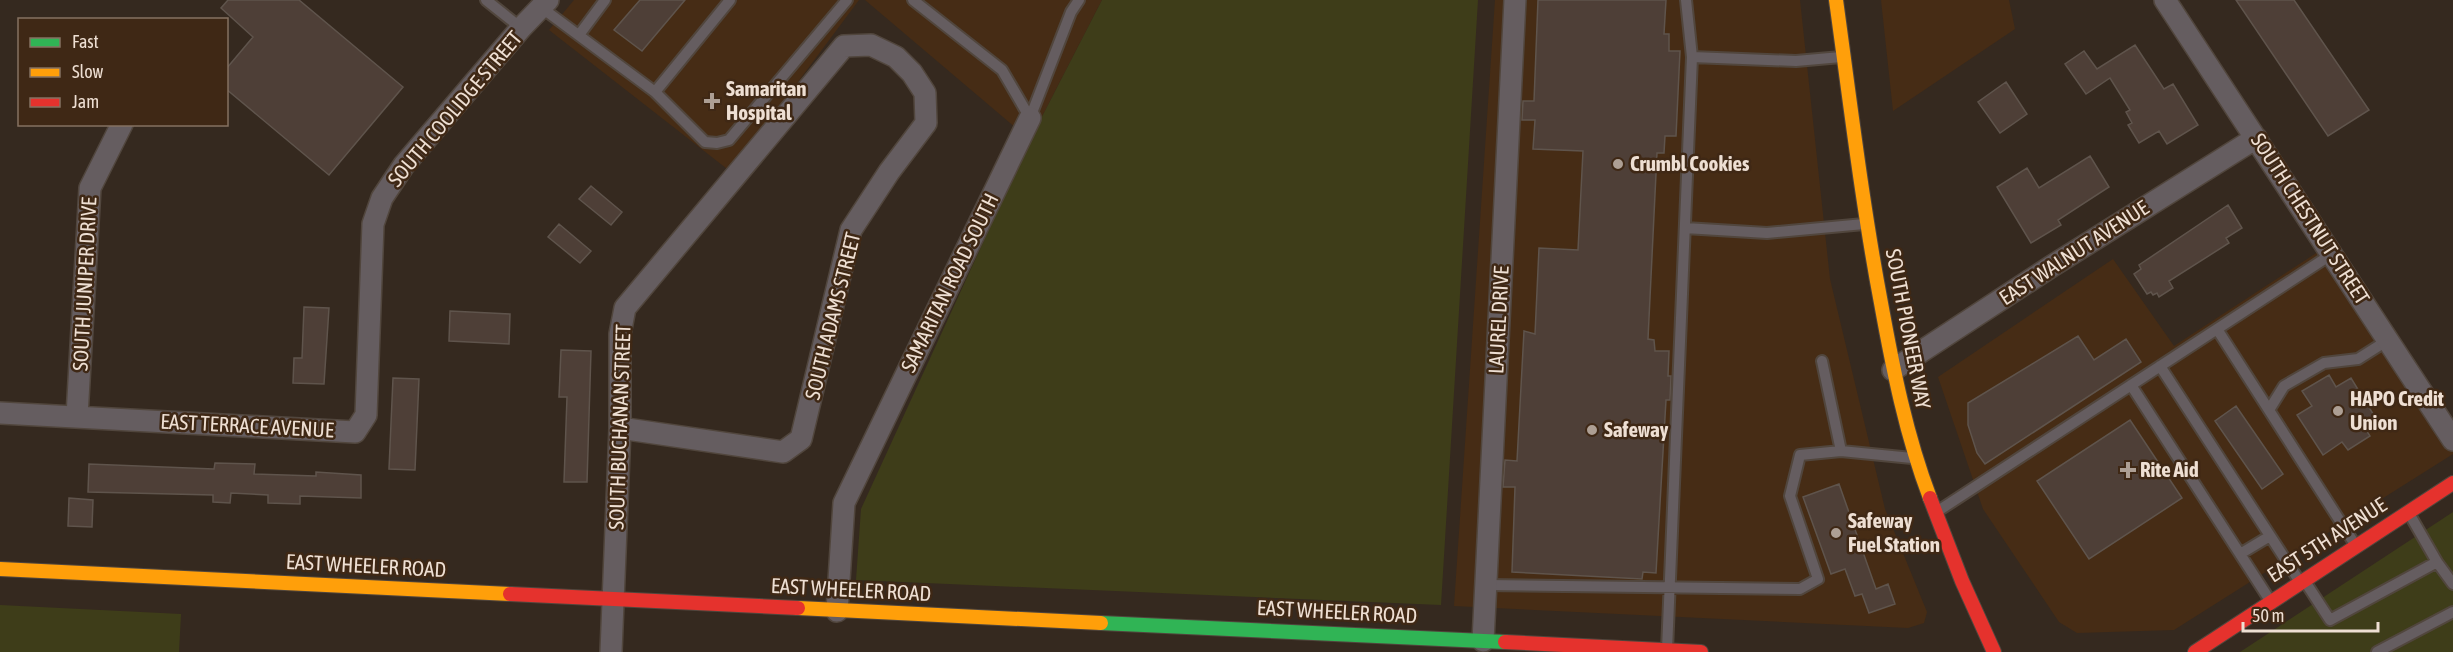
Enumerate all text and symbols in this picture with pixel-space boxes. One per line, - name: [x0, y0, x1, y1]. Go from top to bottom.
- legend: [18, 18, 228, 126]
- street label: SOUTH COOLIDGE STREET: [382, 26, 526, 191]
- text: Fast: [72, 31, 99, 52]
- text: Slow: [72, 61, 103, 82]
- place label: Samaritan Hospital: [726, 76, 807, 124]
- text: Jam: [72, 91, 99, 112]
- marker: Samaritan Hospital: [703, 92, 721, 110]
- street label: SOUTH CHESTNUT STREET: [2247, 128, 2375, 308]
- place label: Crumbl Cookies: [1630, 151, 1750, 175]
- marker: Crumbl Cookies: [1611, 157, 1625, 171]
- street label: SAMARITAN ROAD SOUTH: [895, 189, 1003, 376]
- street label: EAST WALNUT AVENUE: [1994, 195, 2153, 309]
- street label: SOUTH JUNIPER DRIVE: [67, 196, 101, 372]
- street label: SOUTH ADAMS STREET: [800, 230, 864, 402]
- street label: SOUTH PIONEER WAY: [1882, 247, 1936, 412]
- street label: LAUREL DRIVE: [1483, 265, 1513, 375]
- street label: SOUTH BUCHANAN STREET: [603, 324, 635, 530]
- place label: HAPO Credit Union: [2350, 386, 2444, 434]
- marker: HAPO Credit Union: [2331, 404, 2345, 418]
- street label: EAST TERRACE AVENUE: [160, 408, 334, 442]
- place label: Safeway: [1604, 417, 1669, 441]
- marker: Safeway: [1585, 423, 1599, 437]
- place label: Rite Aid: [2140, 457, 2199, 481]
- marker: Rite Aid: [2121, 463, 2135, 477]
- street label: EAST 5TH AVENUE: [2262, 492, 2391, 587]
- place label: Safeway Fuel Station: [1848, 508, 1940, 556]
- marker: Safeway Fuel Station: [1829, 526, 1843, 540]
- street label: EAST WHEELER ROAD: [285, 549, 447, 581]
- street label: EAST WHEELER ROAD: [770, 573, 932, 605]
- street label: EAST WHEELER ROAD: [1256, 595, 1418, 627]
- scale bar: [2243, 595, 2378, 633]
- text: 50 m: [2252, 605, 2284, 626]

